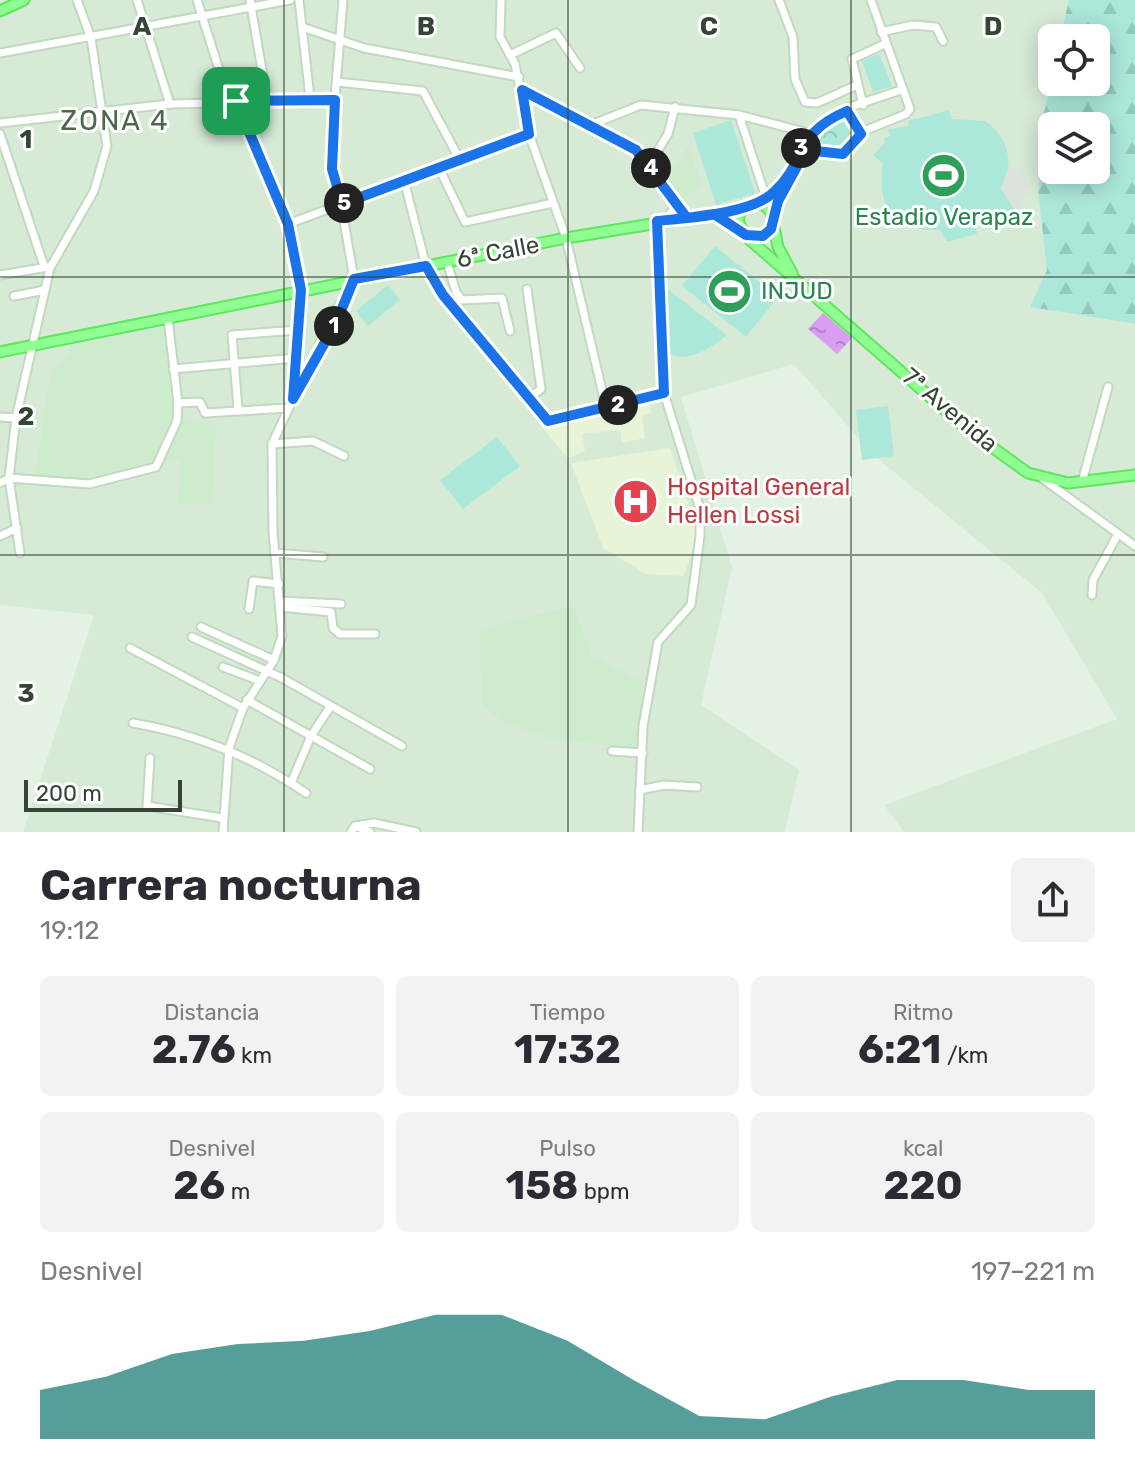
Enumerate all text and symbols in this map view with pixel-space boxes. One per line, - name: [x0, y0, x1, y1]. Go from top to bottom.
- text: A: [133, 11, 152, 42]
- text: B: [417, 11, 435, 42]
- text: C: [700, 11, 718, 42]
- text: D: [984, 11, 1002, 42]
- map controls: [1038, 24, 1110, 184]
- button: locate: [1038, 24, 1110, 96]
- pin: [202, 67, 270, 135]
- icon: arrive: [214, 79, 258, 123]
- district label: ZONA 4: [60, 104, 170, 137]
- button: layers: [1038, 112, 1110, 184]
- text: 1: [20, 124, 32, 155]
- pin: 3: [781, 128, 821, 168]
- text: 3: [794, 134, 808, 161]
- pin: 4: [631, 148, 671, 188]
- sports icon: Estadio Verapaz: [920, 151, 968, 199]
- text: 4: [643, 154, 659, 181]
- pin: 5: [324, 183, 364, 223]
- text: 5: [337, 189, 351, 216]
- place label: Estadio Verapaz: [855, 203, 1033, 231]
- street label: 6ª Calle: [454, 230, 542, 274]
- sports icon: INJUD: [706, 267, 754, 315]
- place label: INJUD: [761, 277, 833, 305]
- pin: 1: [314, 306, 354, 346]
- text: 1: [329, 312, 339, 339]
- street label: 7ª Avenida: [897, 362, 1003, 458]
- pin: 2: [598, 385, 638, 425]
- text: 2: [611, 391, 625, 418]
- text: 2: [18, 401, 34, 432]
- place label: Hospital General Hellen Lossi: [667, 473, 850, 529]
- hospital icon: Hospital General Hellen Lossi: [612, 477, 660, 525]
- text: 3: [17, 678, 35, 709]
- scale bar: [24, 776, 182, 812]
- text: 200 m: [36, 780, 102, 807]
- button: share: [1011, 858, 1095, 942]
- text: Carrera nocturna: [40, 859, 422, 911]
- text: 19:12: [40, 915, 100, 946]
- text: Distancia: [164, 999, 260, 1026]
- text: Tiempo: [530, 999, 605, 1026]
- text: Ritmo: [893, 999, 953, 1026]
- text: 2.76: [152, 1026, 236, 1073]
- text: 17:32: [514, 1026, 621, 1073]
- text: 6:21: [858, 1026, 942, 1073]
- text: km: [236, 1042, 272, 1069]
- text: /km: [942, 1042, 988, 1069]
- text: Desnivel: [168, 1135, 255, 1162]
- text: Pulso: [539, 1135, 596, 1162]
- text: kcal: [903, 1135, 943, 1162]
- text: 26: [173, 1162, 225, 1209]
- text: 158: [506, 1162, 578, 1209]
- text: 220: [884, 1162, 963, 1209]
- text: m: [225, 1178, 250, 1205]
- text: bpm: [578, 1178, 629, 1205]
- text: Desnivel: [40, 1256, 143, 1287]
- text: 197–221 m: [971, 1256, 1095, 1287]

